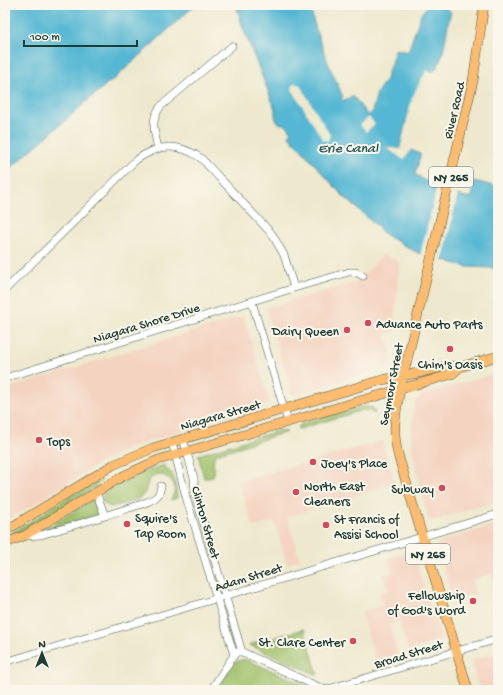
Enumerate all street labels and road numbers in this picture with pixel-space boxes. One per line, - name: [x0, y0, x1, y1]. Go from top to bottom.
- street label: River Road: [442, 79, 470, 141]
- road number: NY 265: [429, 167, 473, 187]
- street label: Niagara Shore Drive: [92, 301, 202, 348]
- street label: Seymour Street: [377, 340, 408, 427]
- street label: Niagara Street: [179, 397, 264, 435]
- street label: Clinton Street: [187, 485, 223, 562]
- road number: NY 265: [406, 544, 450, 564]
- street label: Adam Street: [213, 561, 286, 596]
- street label: Broad Street: [372, 637, 446, 673]

